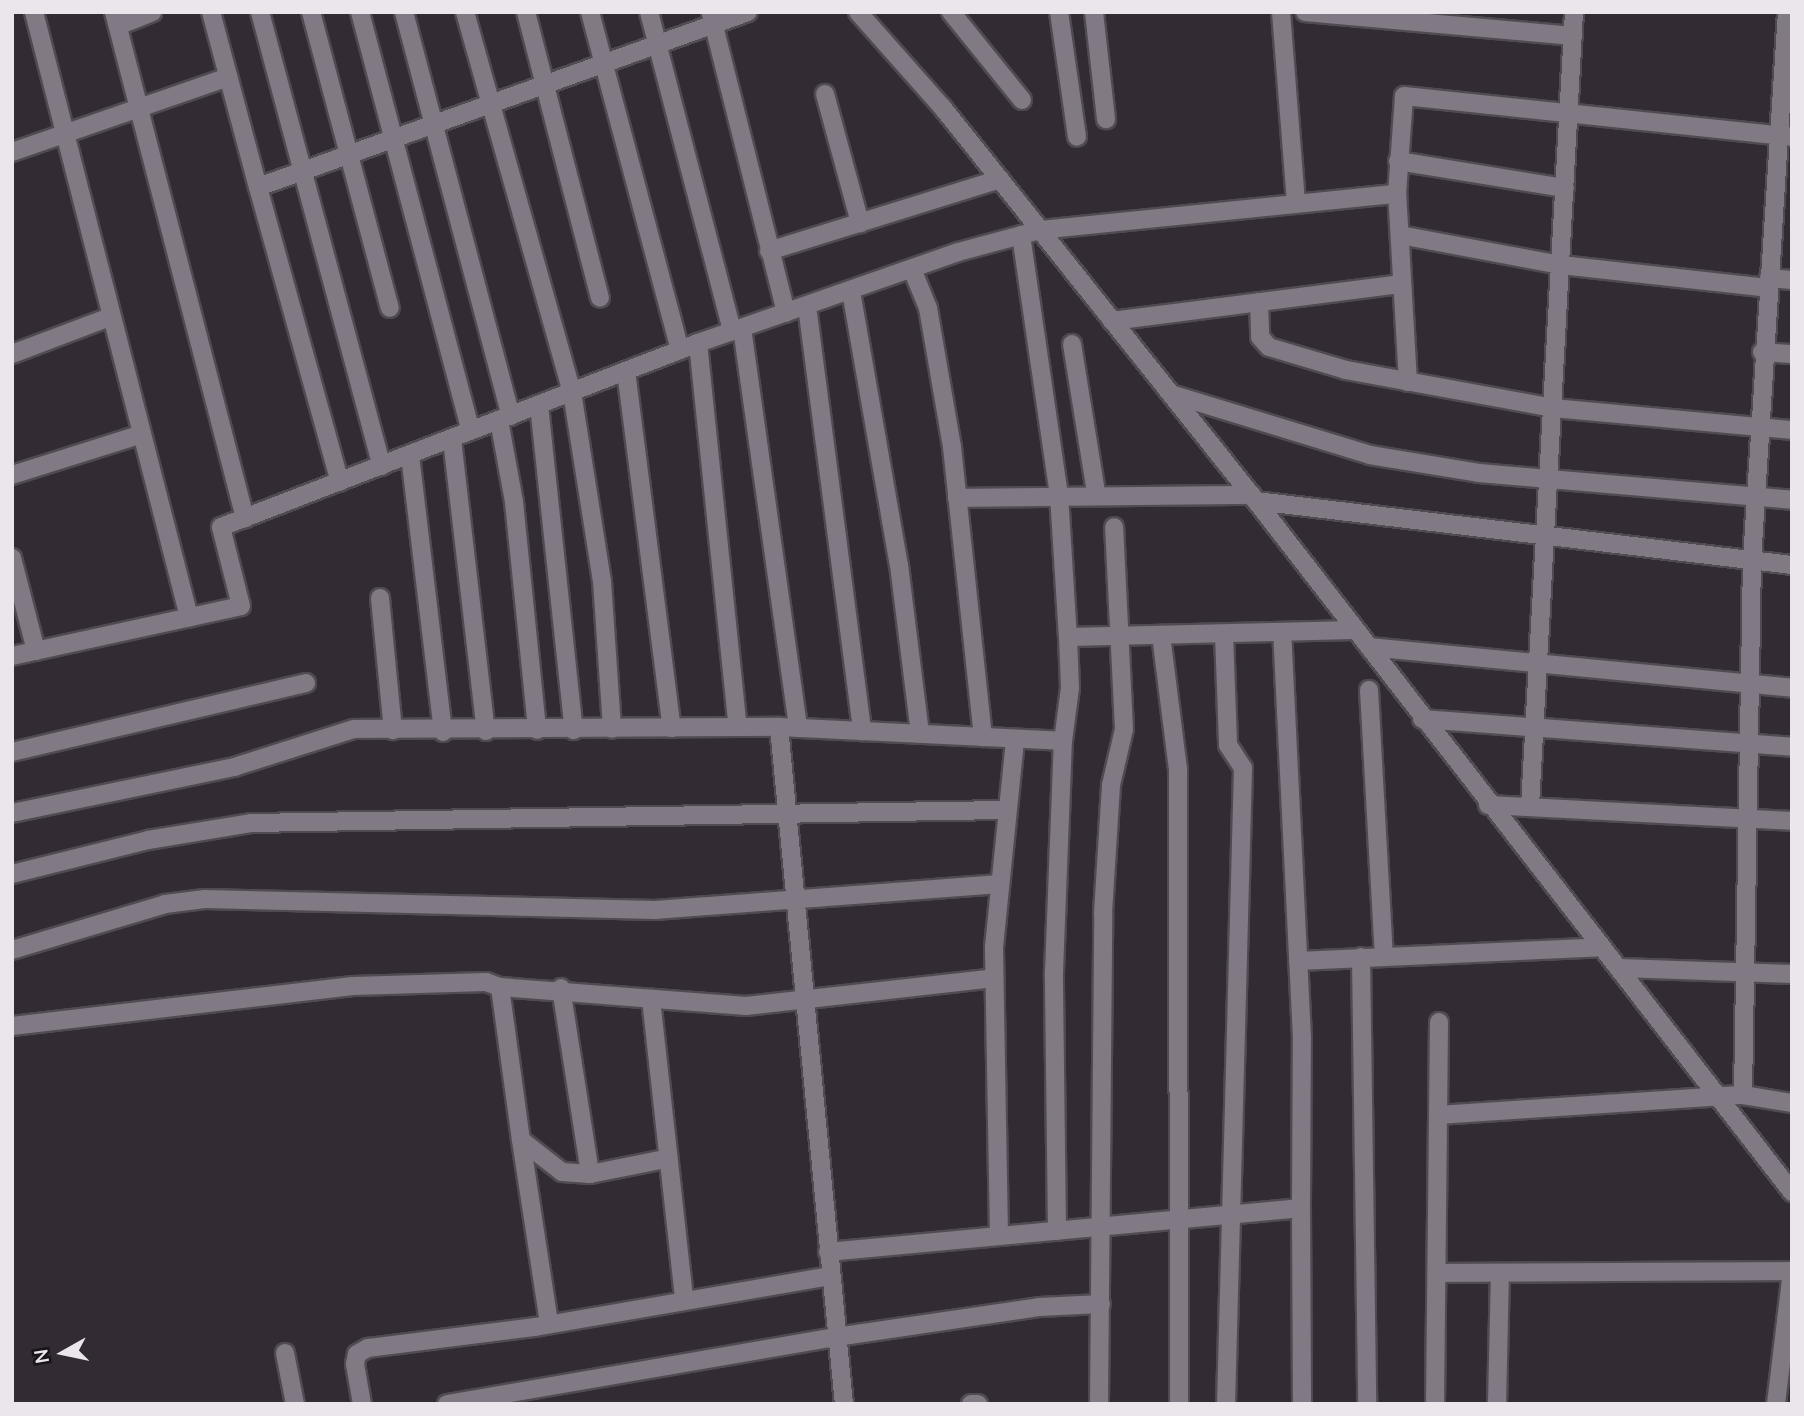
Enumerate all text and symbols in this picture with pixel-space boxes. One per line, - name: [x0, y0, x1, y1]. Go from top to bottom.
- north arrow: [28, 1318, 98, 1388]
- text: N: [28, 1347, 56, 1365]

